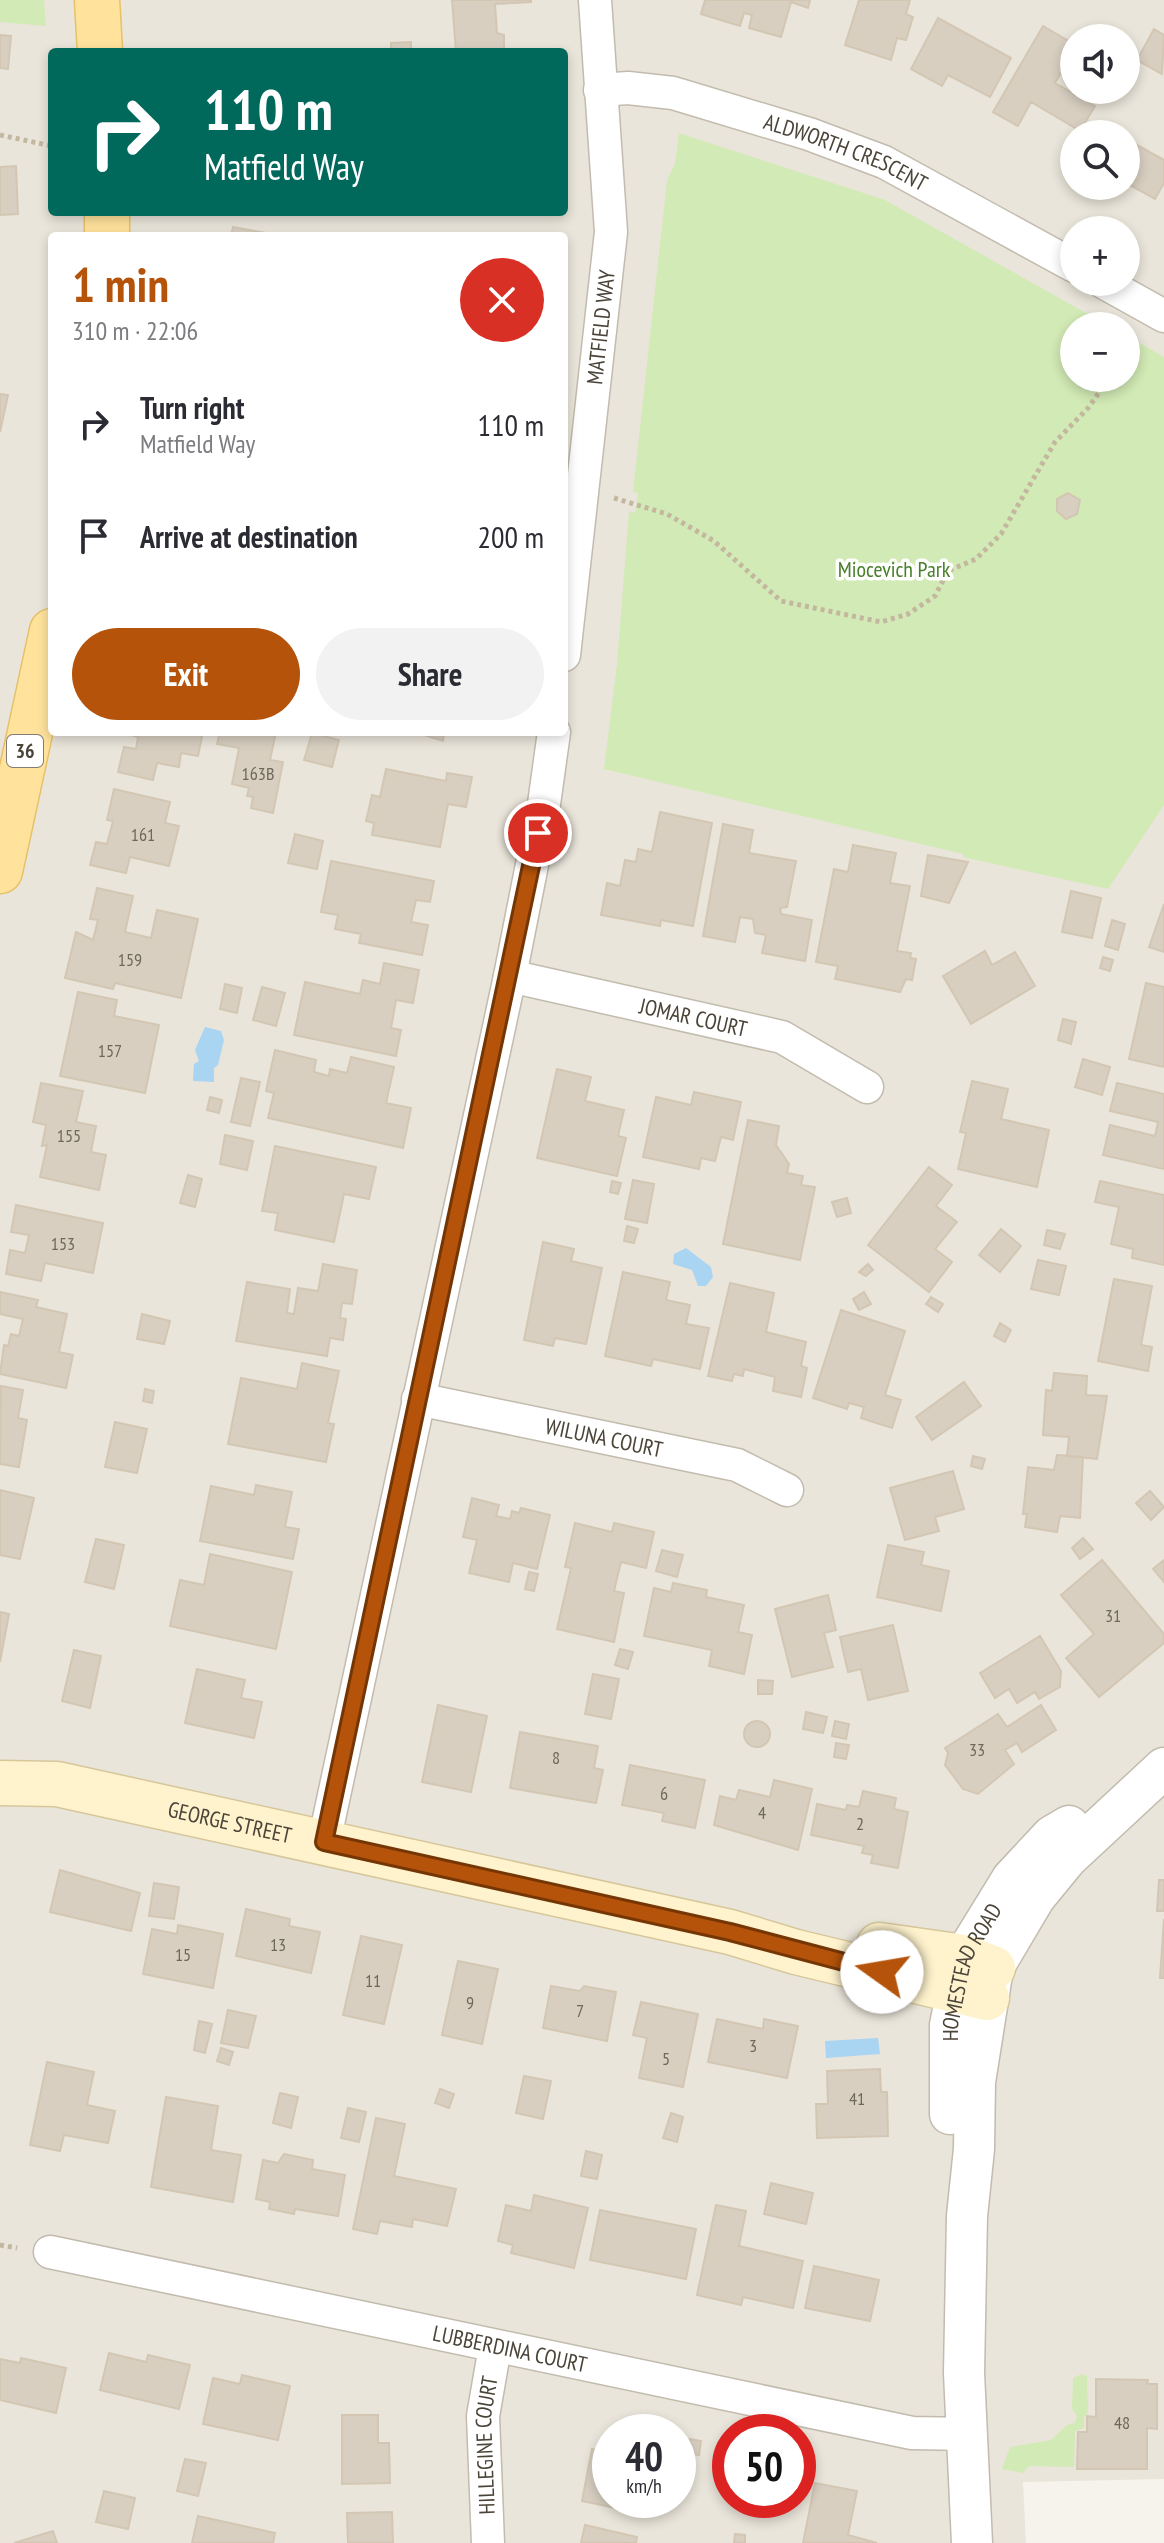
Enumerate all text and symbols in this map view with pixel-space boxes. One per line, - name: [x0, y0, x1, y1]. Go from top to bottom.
- map controls: [1060, 24, 1140, 392]
- button: sound: [1060, 24, 1140, 104]
- text: 110 m: [204, 73, 333, 145]
- icon: right: [72, 80, 176, 184]
- street label: ALDWORTH CRESCENT: [761, 107, 932, 197]
- button: search: [1060, 120, 1140, 200]
- text: Matfield Way: [204, 143, 364, 190]
- button: +: [1060, 216, 1140, 296]
- text: 1 min: [72, 253, 169, 315]
- button: close: [460, 258, 544, 342]
- street label: MATFIELD WAY: [580, 268, 621, 386]
- button: −: [1060, 312, 1140, 392]
- text: 310 m · 22:06: [72, 314, 198, 347]
- text: Turn right: [140, 388, 244, 427]
- icon: right: [72, 402, 116, 446]
- text: 110 m: [478, 405, 544, 444]
- text: Matfield Way: [140, 427, 255, 460]
- icon: arrive: [72, 514, 116, 558]
- text: Arrive at destination: [140, 517, 358, 556]
- text: 200 m: [478, 517, 544, 556]
- park label: Miocevich Park: [838, 555, 951, 583]
- button: Exit: [72, 628, 300, 720]
- button: Share: [316, 628, 544, 720]
- road number: 36: [7, 735, 43, 767]
- house number: 163B: [242, 762, 274, 785]
- pin: [504, 799, 572, 867]
- icon: arrive: [516, 811, 560, 855]
- house number: 161: [131, 823, 155, 846]
- house number: 159: [118, 948, 142, 971]
- street label: JOMAR COURT: [636, 991, 750, 1043]
- house number: 157: [98, 1039, 122, 1062]
- house number: 155: [57, 1124, 81, 1147]
- house number: 153: [51, 1232, 75, 1255]
- street label: WILUNA COURT: [543, 1412, 665, 1463]
- house number: 31: [1105, 1604, 1121, 1627]
- house number: 33: [969, 1738, 985, 1761]
- house number: 8: [552, 1746, 560, 1769]
- house number: 6: [660, 1782, 668, 1805]
- street label: GEORGE STREET: [165, 1795, 294, 1849]
- house number: 4: [758, 1801, 766, 1824]
- house number: 2: [856, 1812, 864, 1835]
- street label: HOMESTEAD ROAD: [935, 1898, 1008, 2041]
- position arrow: [840, 1930, 924, 2014]
- house number: 13: [270, 1933, 286, 1956]
- house number: 15: [175, 1943, 191, 1966]
- house number: 11: [365, 1969, 381, 1992]
- house number: 9: [466, 1991, 474, 2014]
- house number: 7: [576, 1999, 584, 2022]
- house number: 3: [749, 2034, 757, 2057]
- house number: 5: [662, 2047, 670, 2070]
- house number: 41: [849, 2087, 865, 2110]
- street label: LUBBERDINA COURT: [430, 2319, 590, 2378]
- street label: HILLEGINE COURT: [469, 2374, 504, 2515]
- house number: 48: [1114, 2411, 1130, 2434]
- speed limit sign: 50: [712, 2414, 816, 2518]
- text: 40: [625, 2430, 663, 2482]
- text: km/h: [626, 2473, 662, 2499]

